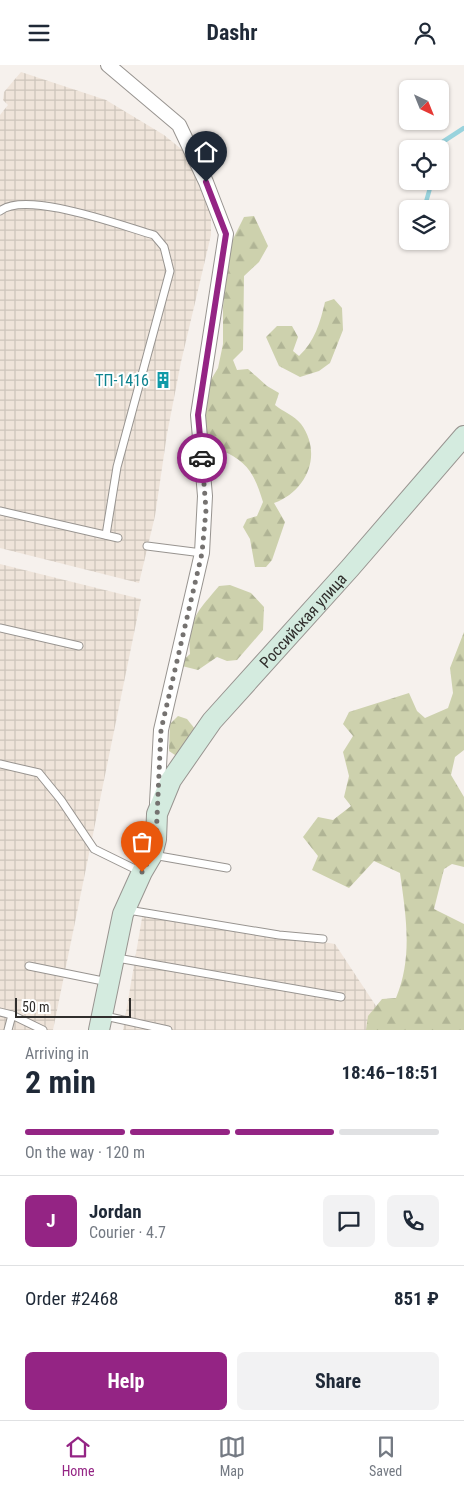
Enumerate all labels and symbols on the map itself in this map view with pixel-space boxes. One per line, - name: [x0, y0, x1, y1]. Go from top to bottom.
- north arrow: [399, 80, 449, 130]
- pin: [185, 131, 227, 182]
- building icon: ТП-1416: [153, 370, 173, 390]
- place label: ТП-1416: [95, 371, 149, 390]
- courier: [177, 433, 227, 483]
- street label: Российская улица: [256, 569, 351, 672]
- pin: [121, 821, 163, 872]
- scale bar: [15, 995, 131, 1018]

